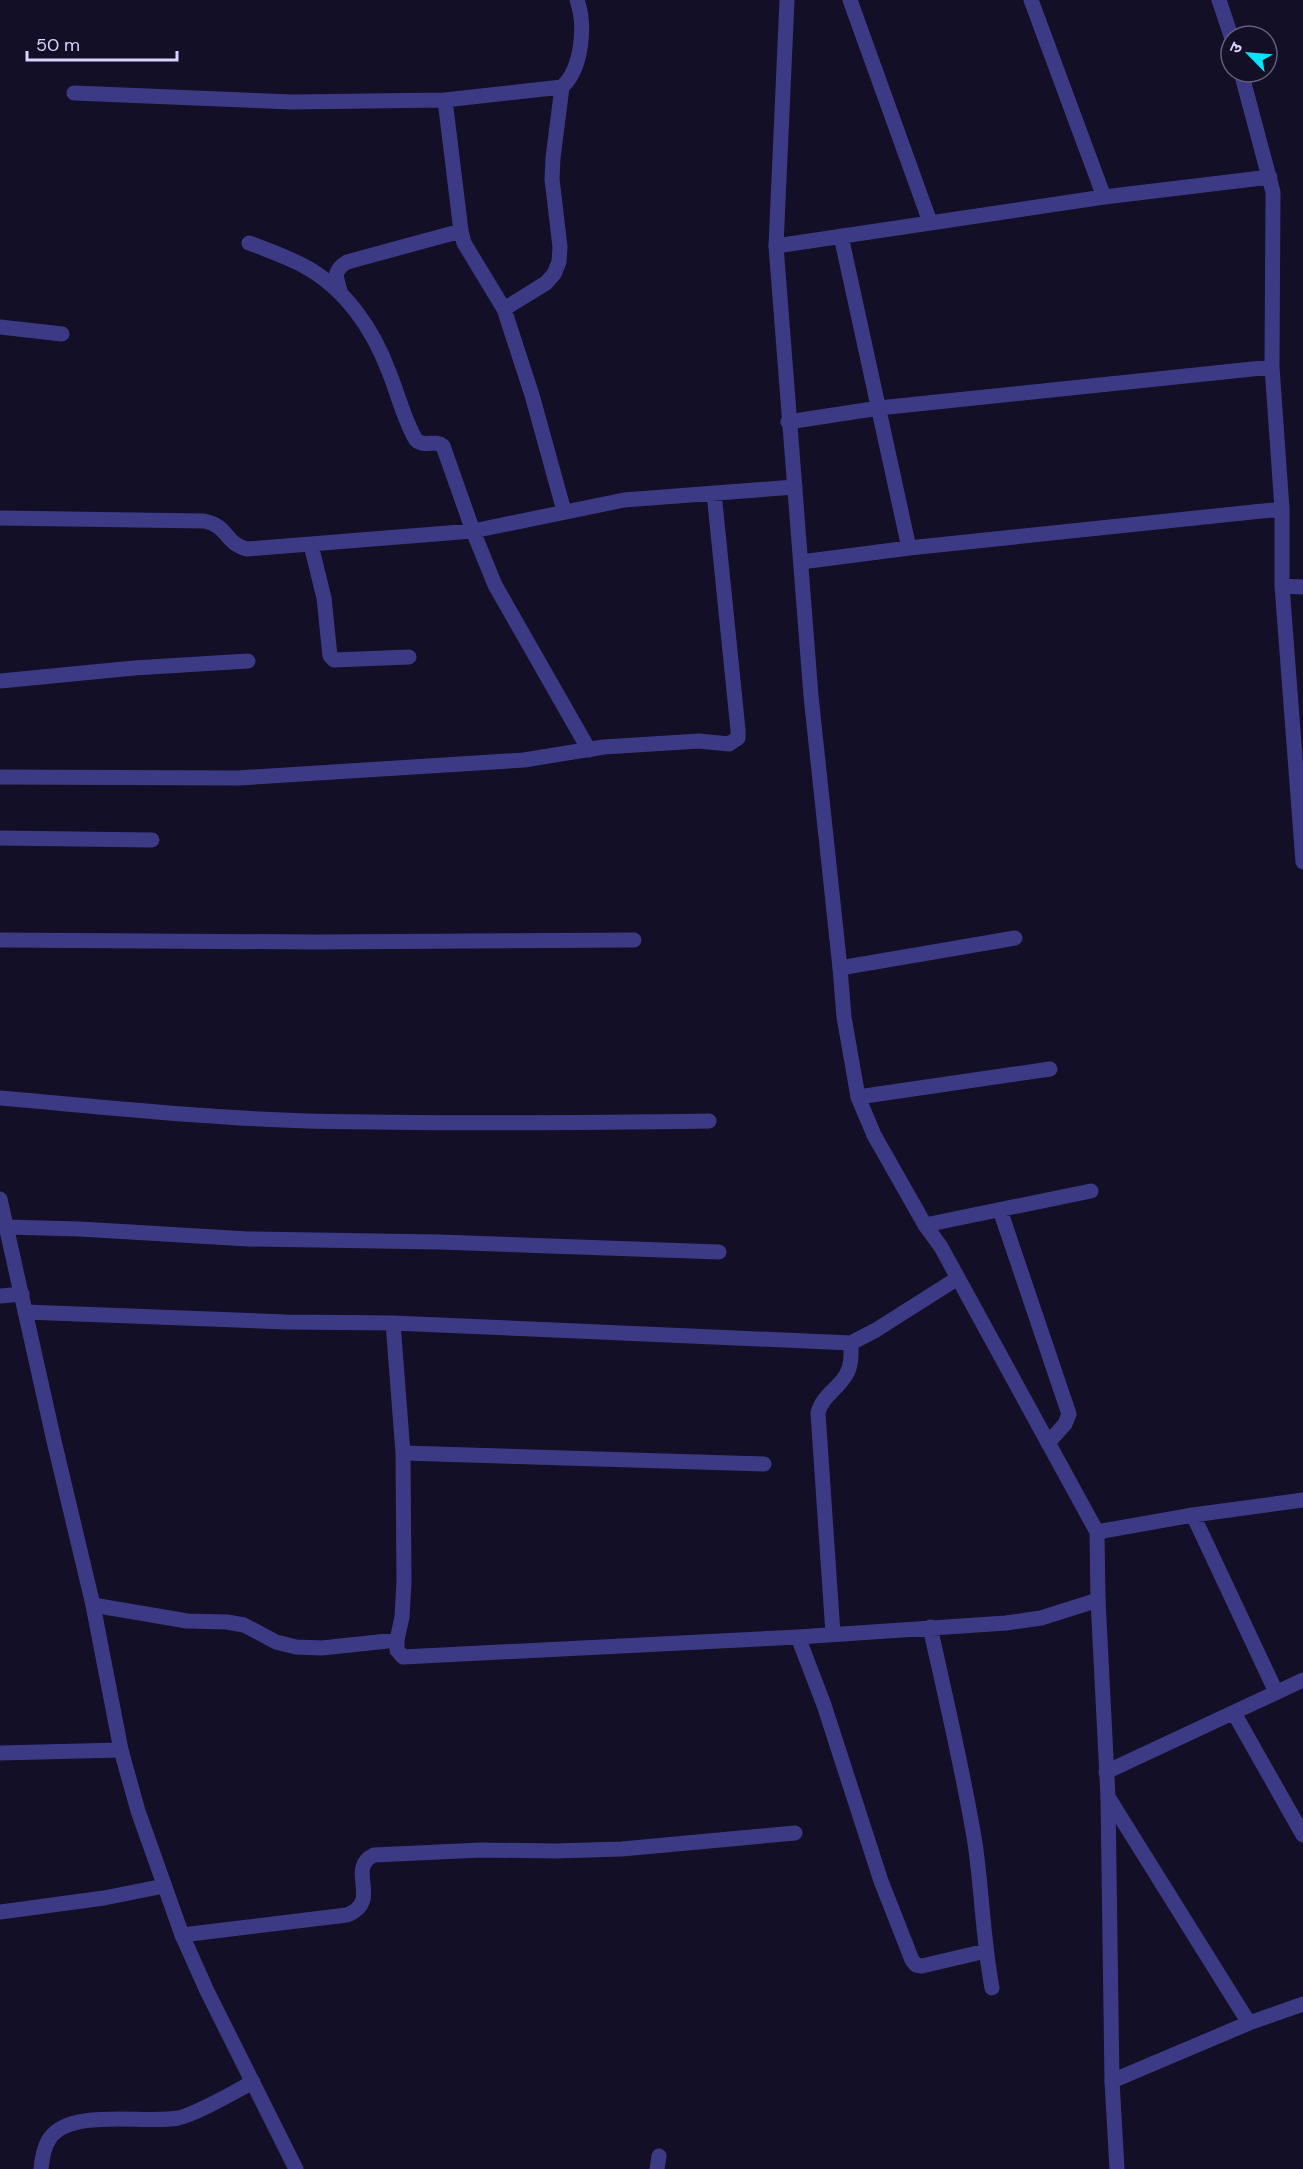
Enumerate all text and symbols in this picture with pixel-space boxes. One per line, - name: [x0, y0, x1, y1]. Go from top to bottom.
- scale bar: [27, 24, 177, 62]
- north arrow: [1219, 24, 1279, 84]
- text: 50 m: [36, 33, 80, 57]
- text: उ: [1224, 39, 1248, 57]

